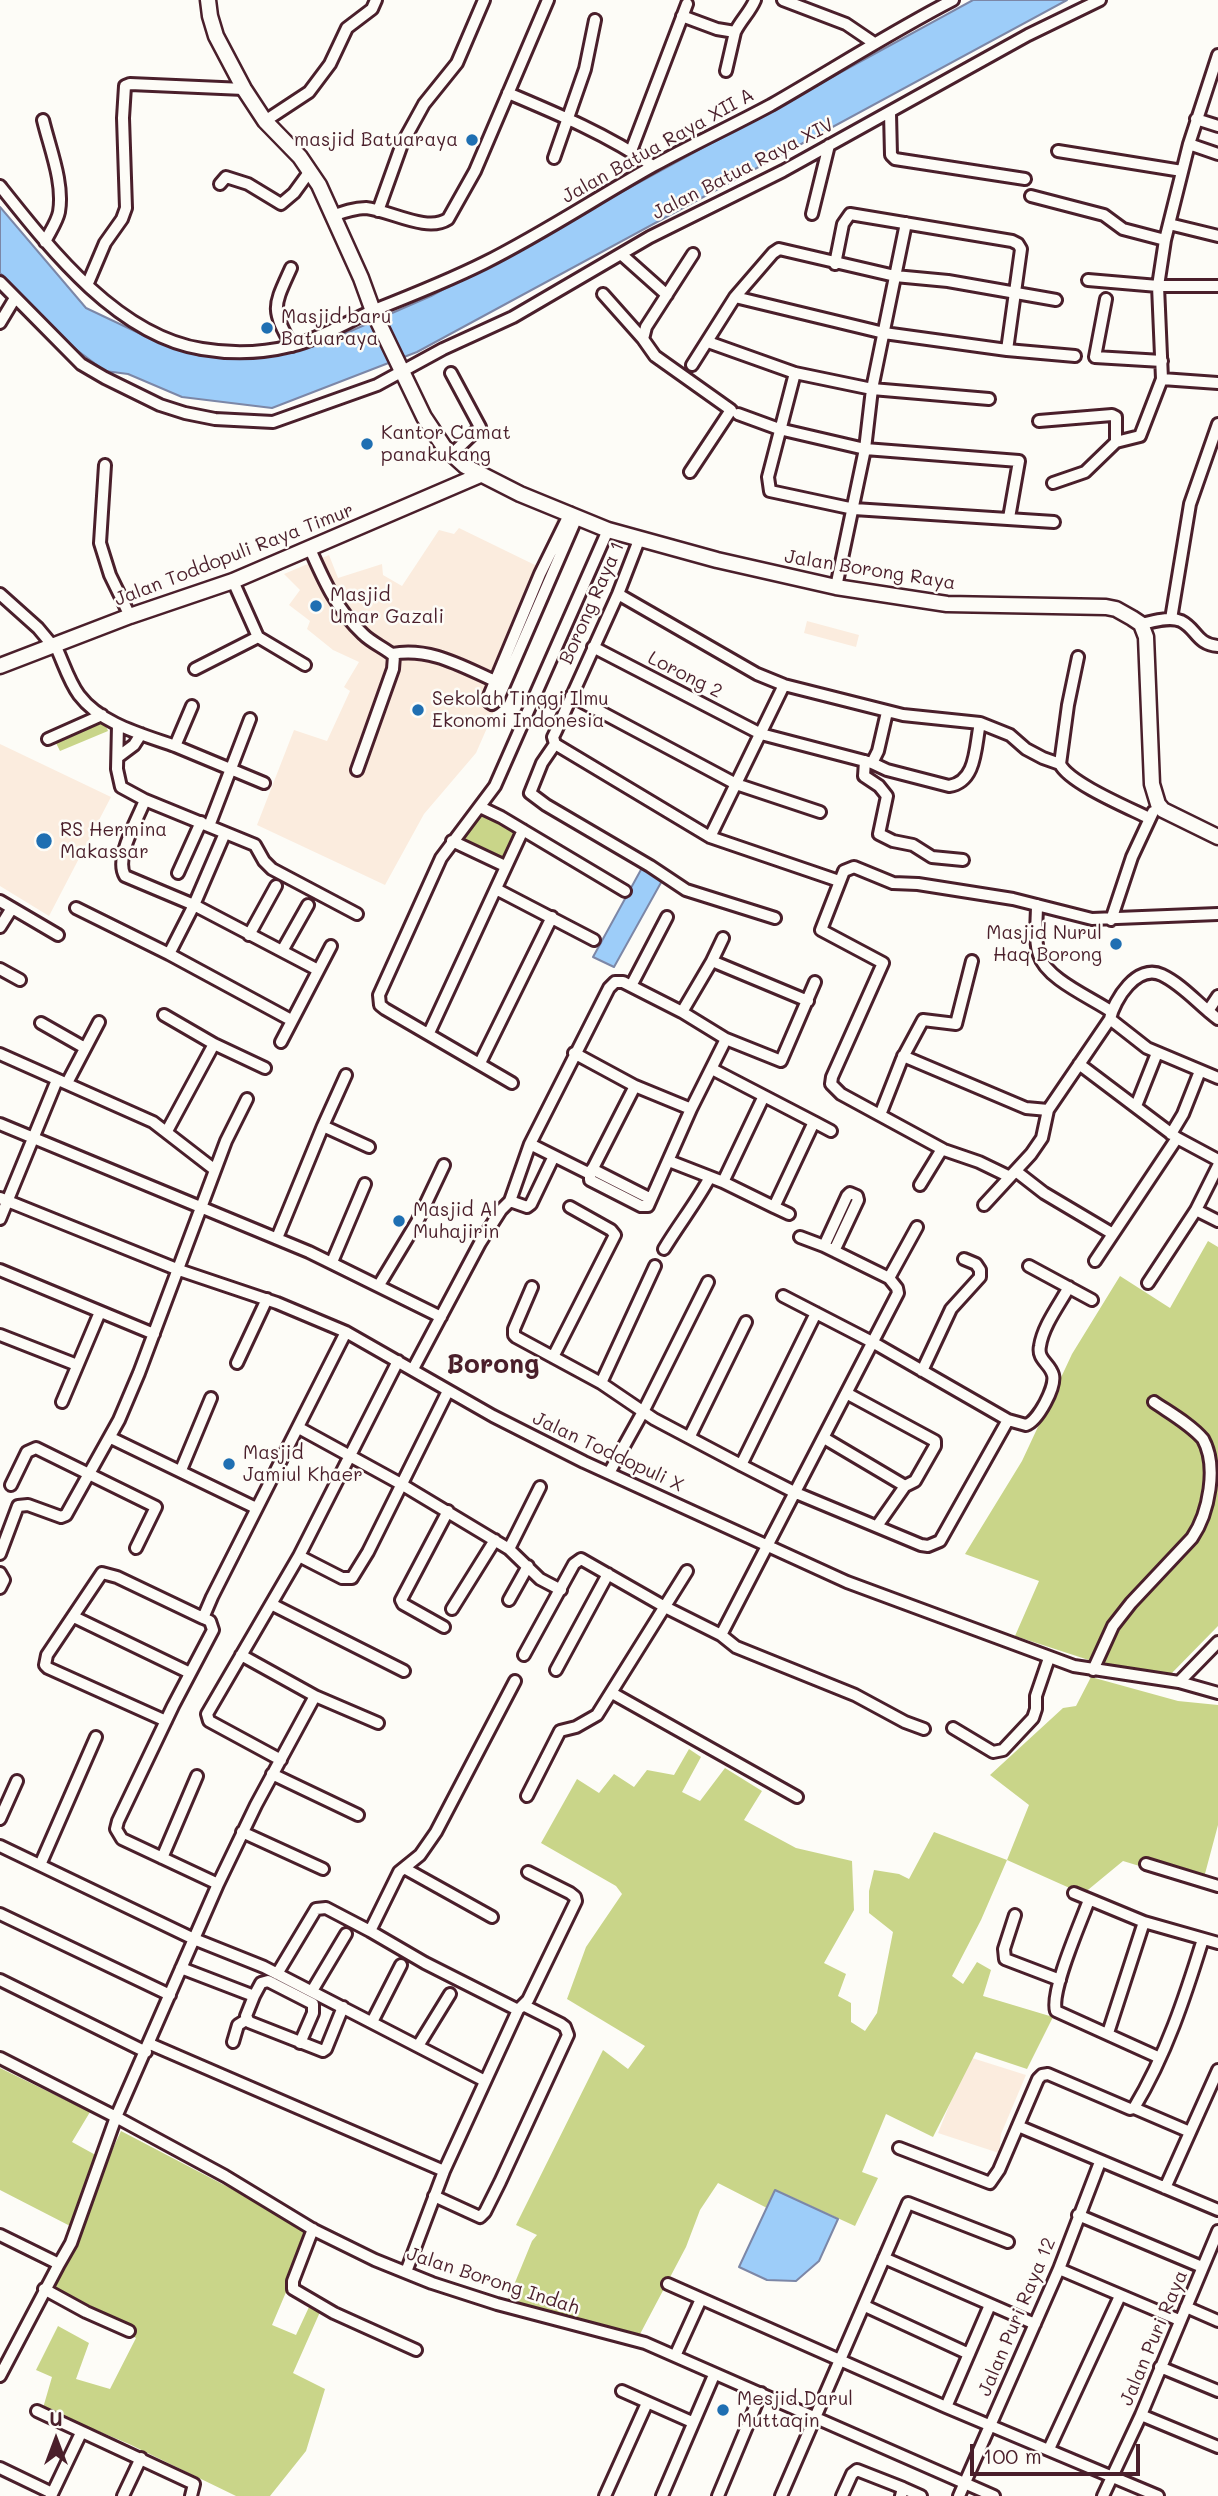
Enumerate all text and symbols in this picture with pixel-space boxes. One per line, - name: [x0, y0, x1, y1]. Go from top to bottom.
- street label: Jalan Batua Raya XII A: [558, 84, 758, 208]
- street label: Jalan Batua Raya XIV: [648, 113, 838, 225]
- place label: masjid Batuaraya: [294, 129, 458, 151]
- marker: masjid Batuaraya: [464, 132, 480, 148]
- place label: Masjid baru Batuaraya: [281, 306, 391, 350]
- marker: Masjid baru Batuaraya: [259, 320, 275, 336]
- place label: Kantor Camat panakukang: [381, 422, 511, 466]
- marker: Kantor Camat panakukang: [359, 436, 375, 452]
- street label: Jalan Toddopuli Raya Timur: [111, 499, 357, 611]
- street label: Borong Raya 1: [555, 538, 629, 668]
- street label: Jalan Borong Raya: [783, 545, 957, 595]
- place label: Masjid Umar Gazali: [330, 584, 444, 628]
- marker: Masjid Umar Gazali: [308, 598, 324, 614]
- street label: Lorong 2: [644, 647, 726, 703]
- place label: Sekolah Tinggi Ilmu Ekonomi Indonesia: [432, 688, 609, 732]
- marker: Sekolah Tinggi Ilmu Ekonomi Indonesia: [410, 702, 426, 718]
- place label: RS Hermina Makassar: [60, 819, 167, 863]
- marker: RS Hermina Makassar: [34, 831, 54, 851]
- place label: Masjid Nurul Haq Borong: [986, 922, 1102, 966]
- marker: Masjid Nurul Haq Borong: [1108, 936, 1124, 952]
- place label: Masjid Al Muhajirin: [413, 1199, 499, 1243]
- marker: Masjid Al Muhajirin: [391, 1213, 407, 1229]
- district label: Borong: [446, 1349, 540, 1381]
- street label: Jalan Toddopuli X: [529, 1407, 687, 1497]
- place label: Masjid Jamiul Khaer: [243, 1442, 363, 1486]
- marker: Masjid Jamiul Khaer: [221, 1456, 237, 1472]
- street label: Jalan Puri Raya 12: [973, 2234, 1061, 2400]
- street label: Jalan Borong Indah: [404, 2242, 582, 2320]
- street label: Jalan Puri Raya: [1115, 2267, 1193, 2409]
- place label: Mesjid Darul Muttaqin: [737, 2388, 853, 2432]
- marker: Mesjid Darul Muttaqin: [715, 2402, 731, 2418]
- north arrow: [21, 2405, 91, 2475]
- text: U: [49, 2406, 63, 2431]
- scale bar: [973, 2430, 1143, 2474]
- text: 100 m: [983, 2442, 1042, 2469]

